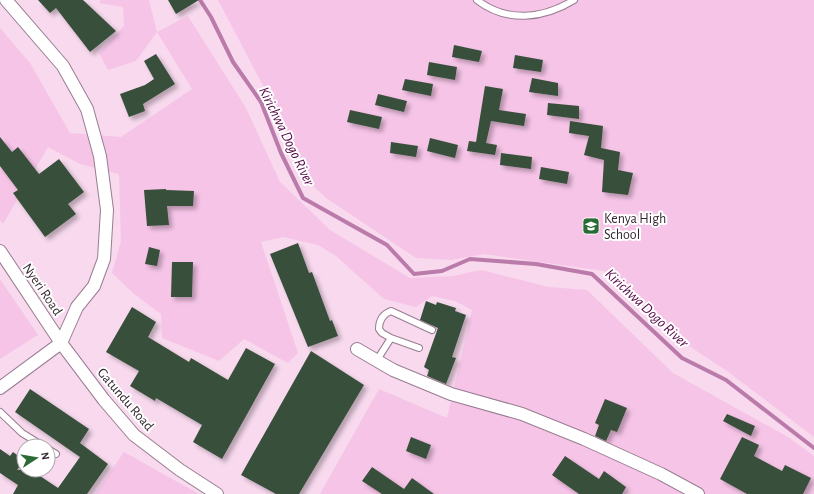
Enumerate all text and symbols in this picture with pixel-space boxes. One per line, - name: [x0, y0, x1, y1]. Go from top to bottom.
- water label: Kirichwa Dogo River: [256, 84, 317, 189]
- place label: Kenya High School: [604, 212, 666, 242]
- school or university icon: Kenya High School: [581, 216, 601, 236]
- street label: Nyeri Road: [20, 261, 65, 318]
- water label: Kirichwa Dogo River: [602, 266, 692, 351]
- street label: Gatundu Road: [94, 366, 156, 434]
- north arrow: [16, 438, 56, 478]
- text: N: [39, 451, 51, 461]

